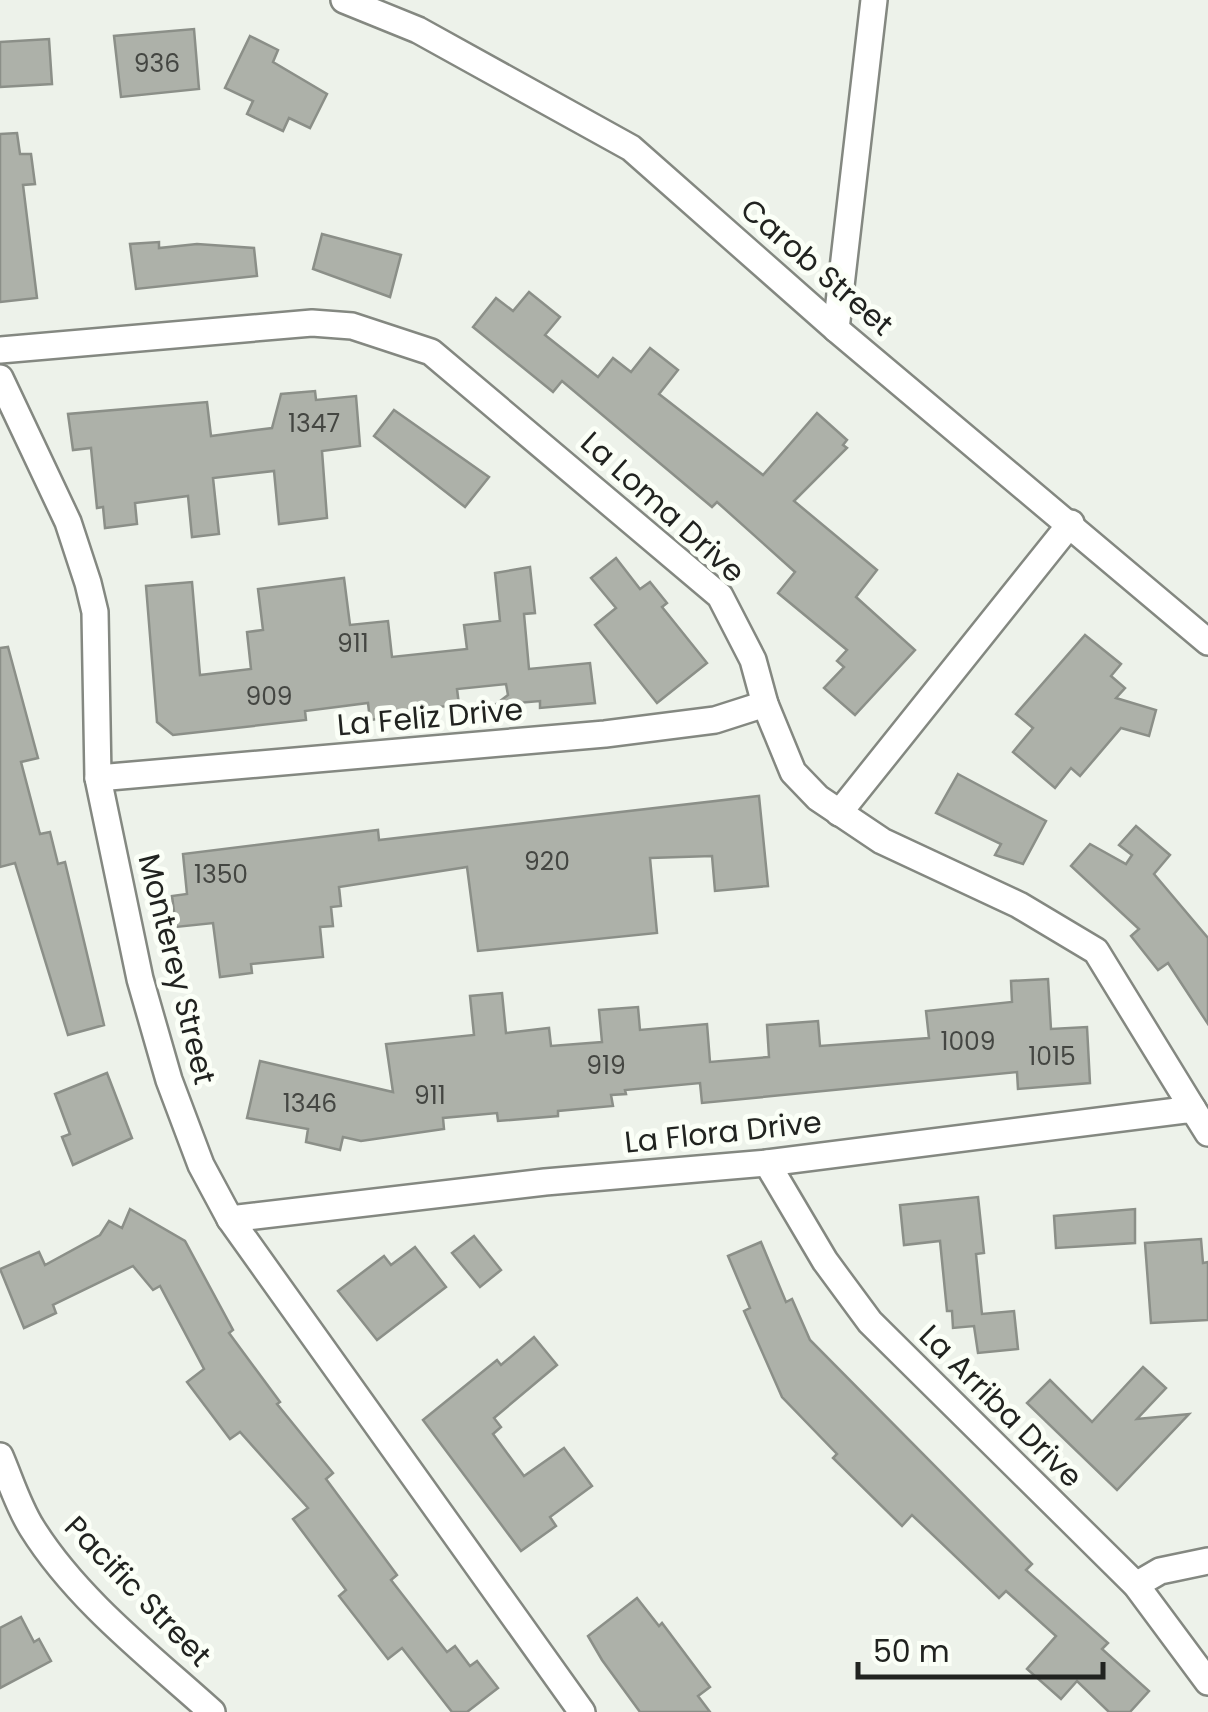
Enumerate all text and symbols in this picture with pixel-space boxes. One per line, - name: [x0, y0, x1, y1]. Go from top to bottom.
- house number: 936: [134, 46, 180, 81]
- street label: Carob Street: [731, 188, 903, 346]
- house number: 1347: [288, 406, 340, 441]
- street label: La Loma Drive: [571, 421, 755, 593]
- house number: 911: [337, 626, 369, 661]
- house number: 909: [245, 679, 293, 714]
- street label: La Feliz Drive: [335, 687, 525, 747]
- house number: 920: [524, 844, 570, 879]
- street label: Monterey Street: [128, 849, 226, 1089]
- house number: 1350: [194, 857, 248, 892]
- house number: 1009: [940, 1024, 996, 1059]
- house number: 1015: [1028, 1039, 1076, 1074]
- house number: 919: [586, 1048, 626, 1083]
- house number: 911: [414, 1078, 446, 1113]
- house number: 1346: [283, 1086, 337, 1121]
- street label: La Flora Drive: [622, 1100, 824, 1164]
- street label: La Arriba Drive: [910, 1315, 1092, 1497]
- street label: Pacific Street: [55, 1506, 221, 1676]
- scale bar: [858, 1617, 1103, 1679]
- text: 50 m: [873, 1630, 950, 1673]

